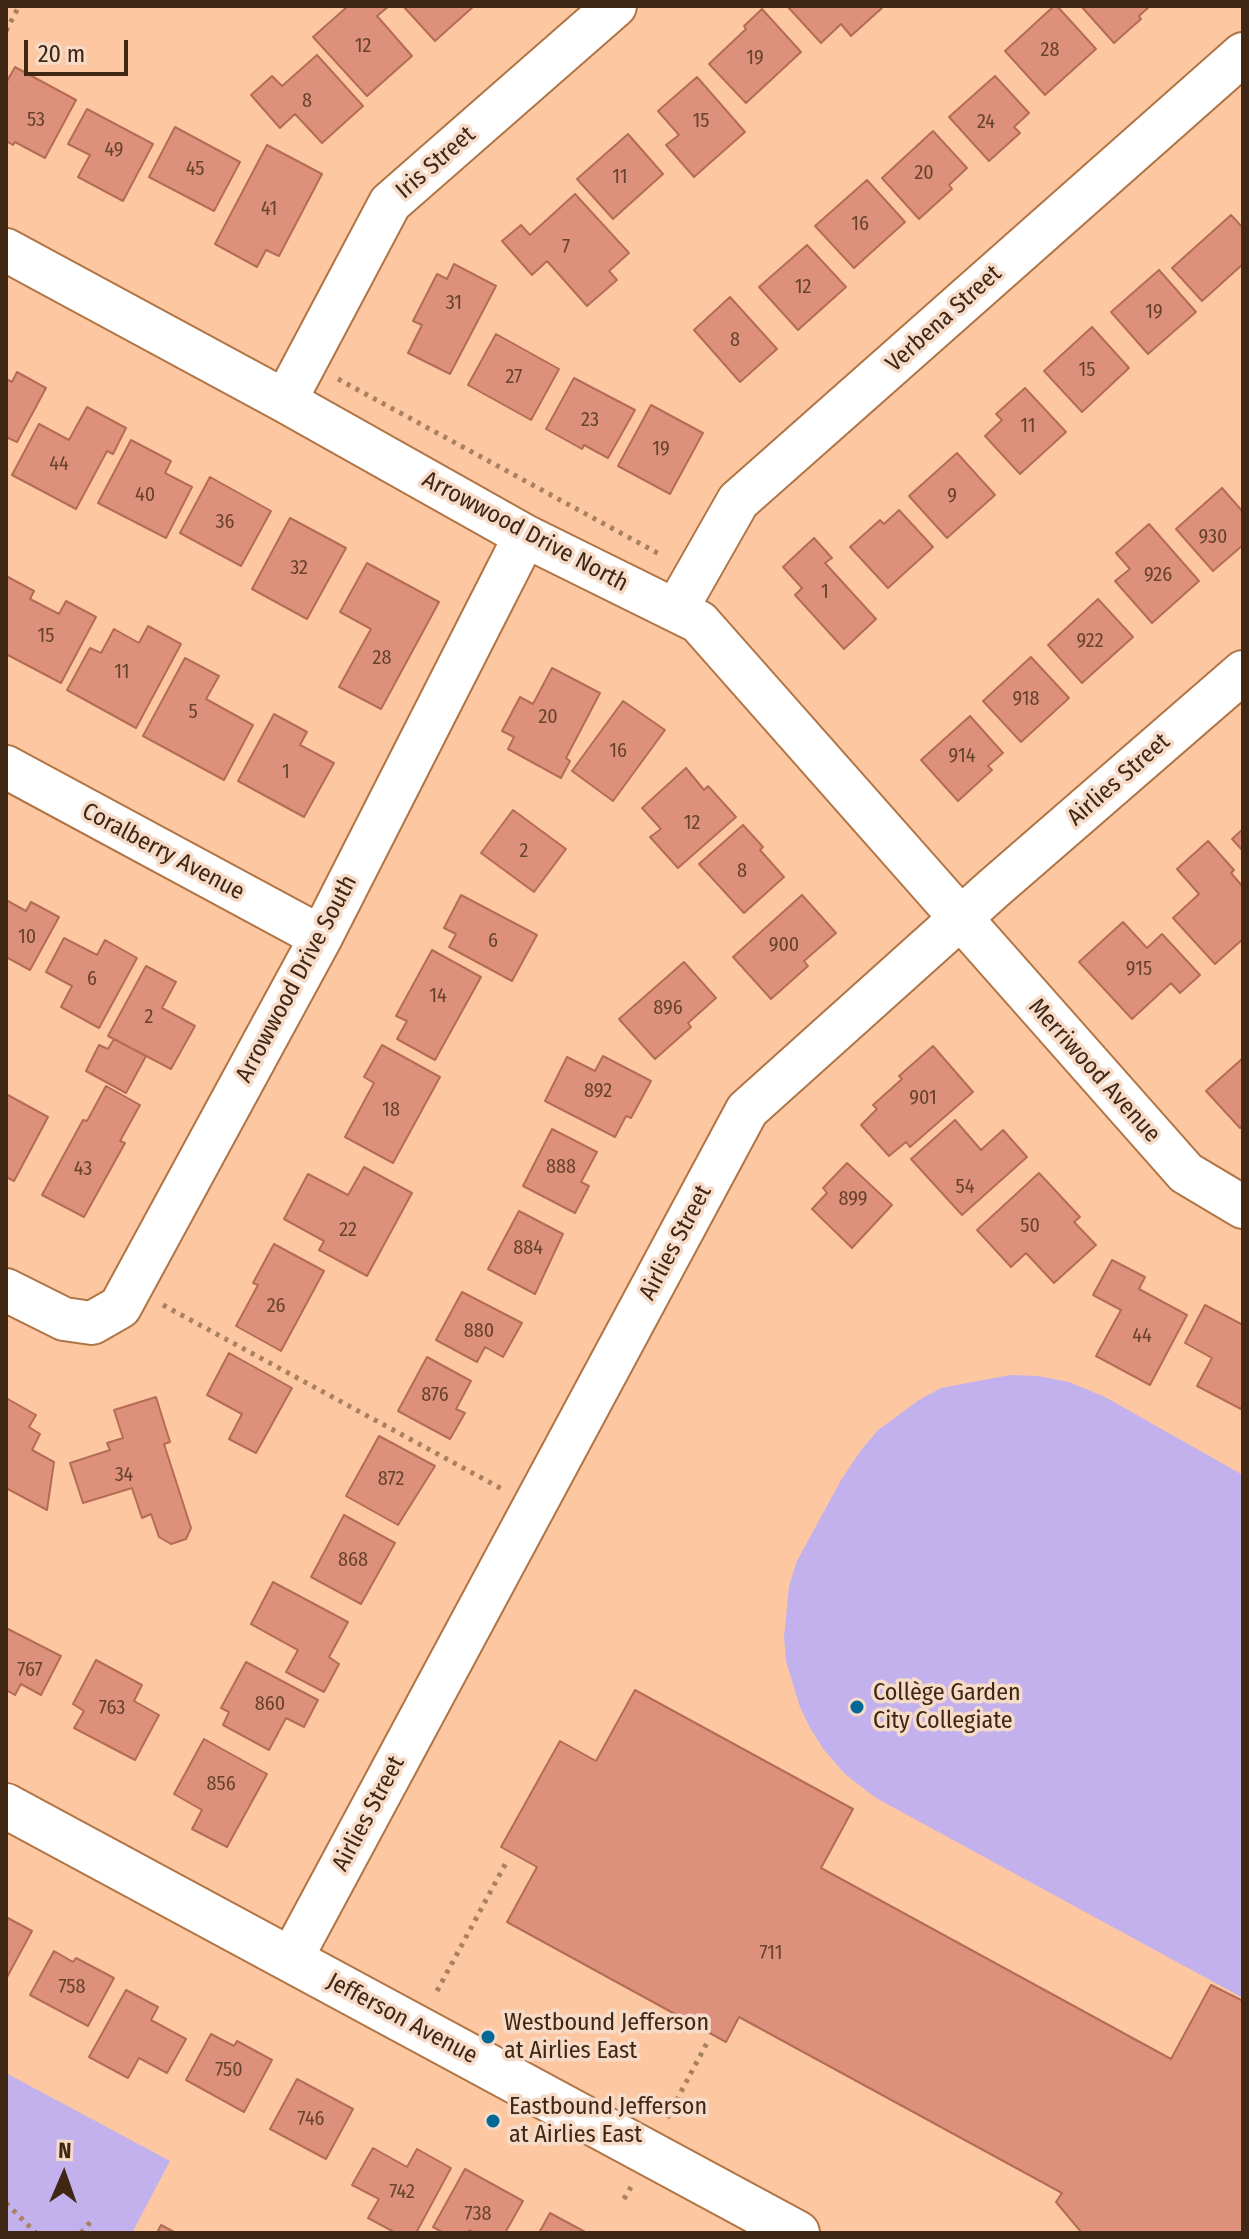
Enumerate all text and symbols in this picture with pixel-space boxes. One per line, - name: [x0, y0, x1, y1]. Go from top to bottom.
- scale bar: [28, 24, 132, 74]
- house number: 12: [355, 34, 371, 58]
- house number: 28: [1041, 38, 1059, 62]
- text: 20 m: [38, 40, 85, 68]
- house number: 19: [746, 46, 764, 70]
- house number: 8: [302, 89, 312, 113]
- house number: 53: [27, 108, 45, 132]
- house number: 15: [693, 109, 709, 133]
- house number: 24: [977, 110, 995, 134]
- street label: Iris Street: [390, 121, 482, 205]
- house number: 49: [104, 138, 124, 162]
- house number: 45: [186, 157, 204, 181]
- house number: 20: [914, 161, 934, 185]
- house number: 11: [612, 165, 628, 189]
- house number: 41: [261, 197, 277, 221]
- house number: 16: [851, 212, 869, 236]
- house number: 7: [562, 235, 570, 259]
- street label: Verbena Street: [880, 260, 1008, 378]
- house number: 12: [795, 275, 811, 299]
- house number: 31: [446, 291, 462, 315]
- house number: 19: [1145, 300, 1163, 324]
- house number: 8: [730, 328, 740, 352]
- house number: 15: [1079, 358, 1095, 382]
- house number: 27: [506, 365, 522, 389]
- house number: 23: [581, 408, 599, 432]
- house number: 11: [1020, 414, 1036, 438]
- house number: 19: [652, 437, 670, 461]
- house number: 44: [49, 452, 69, 476]
- street label: Arrowwood Drive North: [417, 466, 633, 598]
- house number: 40: [135, 483, 155, 507]
- house number: 9: [947, 484, 957, 508]
- house number: 36: [216, 510, 234, 534]
- house number: 930: [1199, 525, 1227, 549]
- house number: 32: [290, 556, 308, 580]
- house number: 926: [1144, 563, 1172, 587]
- house number: 1: [821, 580, 829, 604]
- house number: 15: [38, 624, 54, 648]
- house number: 922: [1076, 629, 1104, 653]
- house number: 28: [373, 646, 391, 670]
- house number: 11: [114, 660, 130, 684]
- house number: 918: [1012, 687, 1040, 711]
- house number: 5: [188, 700, 198, 724]
- house number: 20: [538, 705, 558, 729]
- street label: Airlies Street: [1062, 728, 1176, 832]
- house number: 16: [609, 739, 627, 763]
- house number: 914: [949, 744, 975, 768]
- house number: 1: [282, 760, 290, 784]
- street label: Coralberry Avenue: [77, 797, 249, 907]
- house number: 12: [684, 811, 700, 835]
- house number: 2: [520, 839, 528, 863]
- house number: 8: [737, 859, 747, 883]
- street label: Arrowwood Drive South: [230, 870, 364, 1088]
- house number: 10: [18, 925, 36, 949]
- house number: 6: [488, 929, 498, 953]
- house number: 900: [769, 933, 799, 957]
- house number: 915: [1126, 957, 1152, 981]
- house number: 6: [87, 967, 97, 991]
- house number: 14: [429, 984, 447, 1008]
- street label: Merriwood Avenue: [1022, 993, 1166, 1149]
- house number: 896: [653, 996, 683, 1020]
- house number: 2: [145, 1005, 153, 1029]
- house number: 892: [584, 1079, 612, 1103]
- house number: 901: [909, 1086, 937, 1110]
- house number: 18: [382, 1098, 400, 1122]
- house number: 888: [546, 1155, 576, 1179]
- house number: 43: [74, 1157, 92, 1181]
- house number: 54: [956, 1175, 974, 1199]
- street label: Airlies Street: [634, 1181, 718, 1305]
- house number: 899: [838, 1187, 868, 1211]
- house number: 50: [1020, 1214, 1040, 1238]
- house number: 22: [339, 1218, 357, 1242]
- house number: 884: [513, 1236, 543, 1260]
- house number: 26: [267, 1294, 285, 1318]
- house number: 880: [464, 1319, 494, 1343]
- house number: 44: [1132, 1324, 1152, 1348]
- house number: 876: [421, 1383, 449, 1407]
- house number: 34: [115, 1463, 133, 1487]
- house number: 872: [378, 1467, 404, 1491]
- house number: 868: [338, 1548, 368, 1572]
- house number: 767: [17, 1658, 43, 1682]
- place label: Collège Garden City Collegiate: [873, 1679, 1021, 1735]
- house number: 860: [255, 1692, 285, 1716]
- house number: 763: [99, 1696, 125, 1720]
- marker: Collège Garden City Collegiate: [848, 1698, 866, 1716]
- street label: Airlies Street: [327, 1752, 411, 1876]
- house number: 856: [206, 1772, 236, 1796]
- house number: 711: [759, 1941, 783, 1965]
- street label: Jefferson Avenue: [322, 1967, 482, 2071]
- house number: 758: [59, 1975, 85, 1999]
- place label: Westbound Jefferson at Airlies East: [504, 2009, 709, 2065]
- marker: Westbound Jefferson at Airlies East: [479, 2028, 497, 2046]
- house number: 750: [215, 2058, 243, 2082]
- place label: Eastbound Jefferson at Airlies East: [509, 2093, 707, 2149]
- house number: 746: [297, 2107, 325, 2131]
- marker: Eastbound Jefferson at Airlies East: [484, 2112, 502, 2130]
- north arrow: [24, 2135, 104, 2215]
- text: N: [58, 2137, 72, 2164]
- house number: 742: [389, 2180, 415, 2204]
- house number: 738: [465, 2202, 491, 2226]

